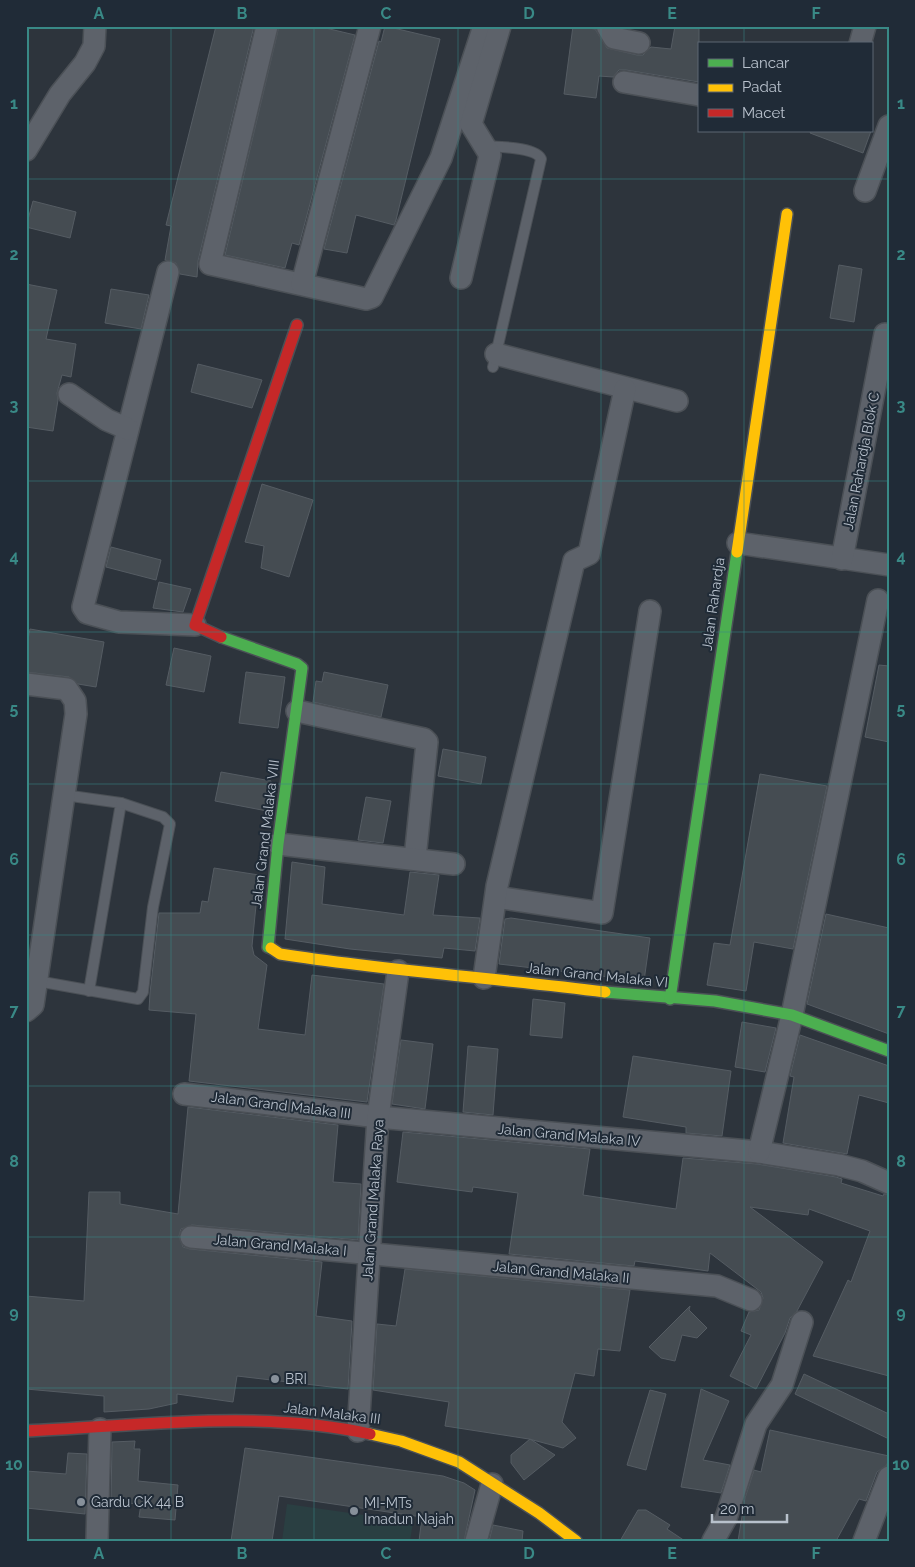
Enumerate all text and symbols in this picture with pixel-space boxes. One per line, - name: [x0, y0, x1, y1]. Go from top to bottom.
- text: A: [94, 4, 105, 23]
- text: B: [237, 4, 248, 23]
- text: C: [381, 4, 392, 23]
- text: D: [523, 4, 535, 23]
- text: E: [667, 4, 677, 23]
- text: F: [811, 4, 821, 23]
- legend: [698, 42, 872, 132]
- text: Lancar: [742, 54, 790, 72]
- text: Padat: [742, 78, 782, 96]
- text: 1: [10, 94, 18, 113]
- text: 1: [897, 94, 905, 113]
- text: Macet: [742, 104, 785, 122]
- text: 2: [9, 245, 19, 264]
- text: 2: [896, 245, 906, 264]
- street label: Jalan Rahardja Blok C: [840, 391, 882, 531]
- text: 3: [10, 396, 19, 415]
- text: 3: [897, 396, 906, 415]
- text: 4: [9, 547, 19, 566]
- text: 4: [896, 547, 906, 566]
- street label: Jalan Rahardja: [699, 556, 727, 652]
- text: 5: [10, 699, 19, 718]
- text: 5: [897, 699, 906, 718]
- street label: Jalan Grand Malaka VIII: [248, 759, 282, 909]
- text: 6: [9, 850, 19, 869]
- text: 6: [896, 850, 906, 869]
- street label: Jalan Grand Malaka VI: [525, 960, 669, 990]
- text: 7: [10, 1001, 19, 1020]
- text: 7: [897, 1001, 906, 1020]
- street label: Jalan Grand Malaka III: [210, 1088, 352, 1122]
- street label: Jalan Grand Malaka Raya: [359, 1119, 387, 1281]
- street label: Jalan Grand Malaka IV: [497, 1121, 642, 1149]
- text: 8: [9, 1152, 19, 1171]
- text: 8: [896, 1152, 906, 1171]
- street label: Jalan Grand Malaka I: [213, 1231, 347, 1259]
- street label: Jalan Grand Malaka II: [492, 1258, 630, 1286]
- text: 9: [9, 1303, 19, 1322]
- text: 9: [896, 1303, 906, 1322]
- place label: BRI: [285, 1371, 307, 1387]
- marker: BRI: [269, 1373, 281, 1385]
- street label: Jalan Malaka III: [283, 1399, 381, 1427]
- text: 10: [5, 1455, 23, 1474]
- text: 10: [892, 1455, 910, 1474]
- scale bar: [712, 1492, 788, 1524]
- place label: Gardu CK 44 B: [91, 1494, 184, 1510]
- place label: MI-MTs Imadun Najah: [364, 1495, 454, 1527]
- marker: Gardu CK 44 B: [75, 1496, 87, 1508]
- text: 20 m: [720, 1500, 755, 1518]
- marker: MI-MTs Imadun Najah: [348, 1505, 360, 1517]
- text: A: [94, 1544, 105, 1563]
- text: B: [237, 1544, 248, 1563]
- text: C: [381, 1544, 392, 1563]
- text: D: [523, 1544, 535, 1563]
- text: E: [667, 1544, 677, 1563]
- text: F: [811, 1544, 821, 1563]

